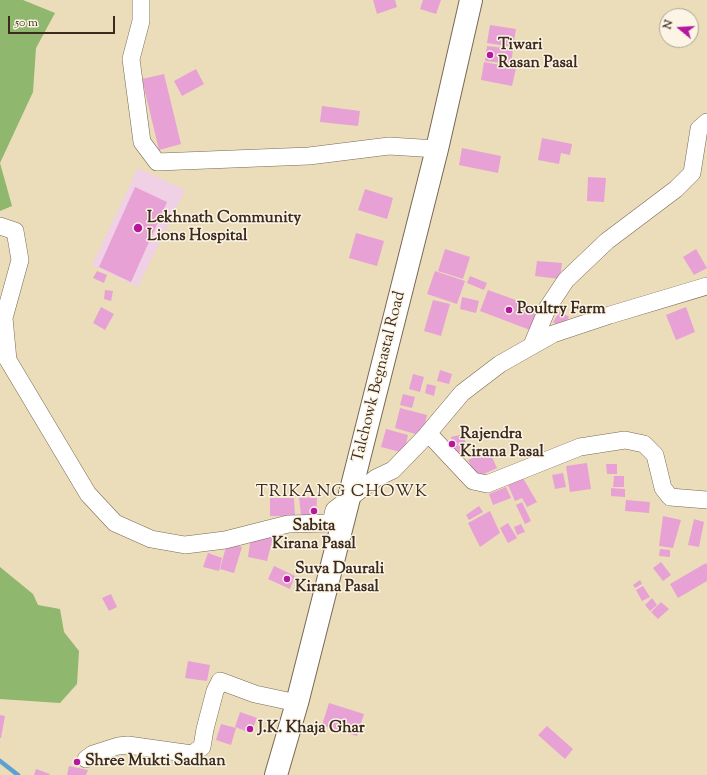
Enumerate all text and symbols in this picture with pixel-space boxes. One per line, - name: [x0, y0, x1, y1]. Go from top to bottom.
- scale bar: [10, 8, 117, 34]
- north arrow: [659, 8, 699, 48]
- text: 50 m: [15, 14, 38, 32]
- text: N: [660, 18, 678, 31]
- place label: Tiwari Rasan Pasal: [498, 36, 578, 74]
- marker: Tiwari Rasan Pasal: [485, 50, 495, 60]
- place label: Lekhnath Community Lions Hospital: [147, 209, 301, 247]
- marker: Lekhnath Community Lions Hospital: [132, 222, 144, 234]
- street label: Talchowk Begnastal Road: [349, 290, 411, 464]
- place label: Poultry Farm: [517, 300, 605, 320]
- marker: Poultry Farm: [504, 305, 514, 315]
- place label: Rajendra Kirana Pasal: [460, 425, 544, 463]
- marker: Rajendra Kirana Pasal: [447, 439, 457, 449]
- district label: TRIKANG CHOWK: [256, 483, 428, 503]
- marker: Sabita Kirana Pasal: [309, 506, 319, 516]
- place label: Sabita Kirana Pasal: [272, 517, 356, 555]
- place label: Suva Daurali Kirana Pasal: [295, 560, 384, 598]
- marker: Suva Daurali Kirana Pasal: [282, 574, 292, 584]
- place label: J.K. Khaja Ghar: [258, 719, 365, 739]
- marker: J.K. Khaja Ghar: [245, 724, 255, 734]
- place label: Shree Mukti Sadhan: [85, 752, 226, 772]
- marker: Shree Mukti Sadhan: [72, 757, 82, 767]

